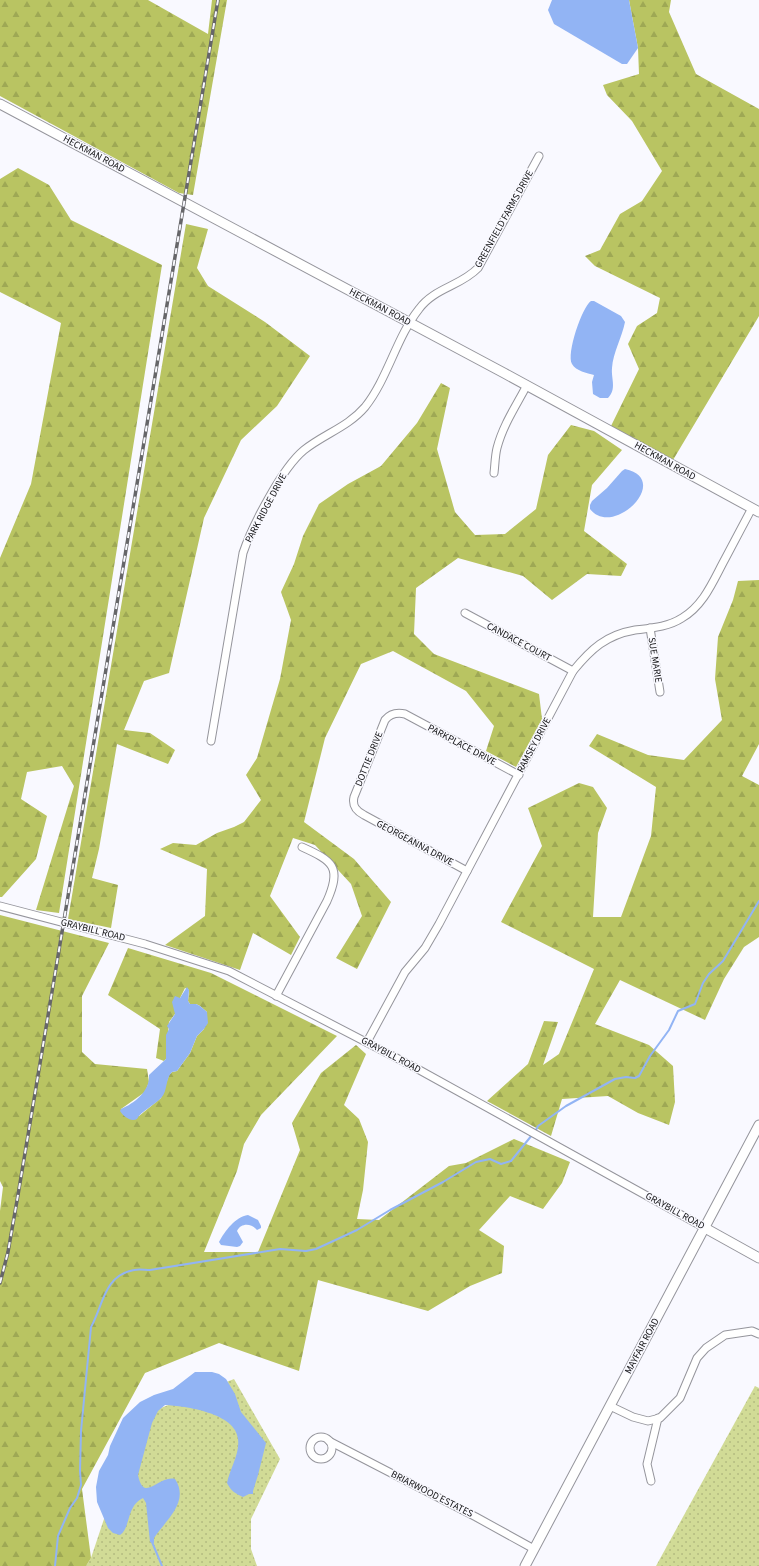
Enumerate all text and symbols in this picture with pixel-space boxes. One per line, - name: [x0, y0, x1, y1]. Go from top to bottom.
- street label: HECKMAN ROAD: [61, 132, 127, 176]
- street label: GREENFIELD FARMS DRIVE: [471, 168, 537, 270]
- street label: HECKMAN ROAD: [347, 285, 413, 329]
- street label: HECKMAN ROAD: [632, 438, 698, 484]
- street label: PARK RIDGE DRIVE: [242, 471, 290, 545]
- street label: CANDACE COURT: [484, 619, 554, 665]
- street label: SUE MARIE: [645, 637, 665, 683]
- street label: RAMSEY DRIVE: [514, 715, 554, 775]
- street label: PARKPLACE DRIVE: [425, 721, 499, 769]
- street label: DOTTIE DRIVE: [352, 729, 386, 789]
- street label: GEORGEANNA DRIVE: [374, 817, 456, 869]
- street label: GRAYBILL ROAD: [59, 915, 127, 945]
- street label: GRAYBILL ROAD: [359, 1033, 423, 1077]
- street label: GRAYBILL ROAD: [643, 1189, 707, 1233]
- street label: MAYFAIR ROAD: [621, 1316, 663, 1376]
- street label: BRIARWOOD ESTATES: [388, 1467, 476, 1521]

